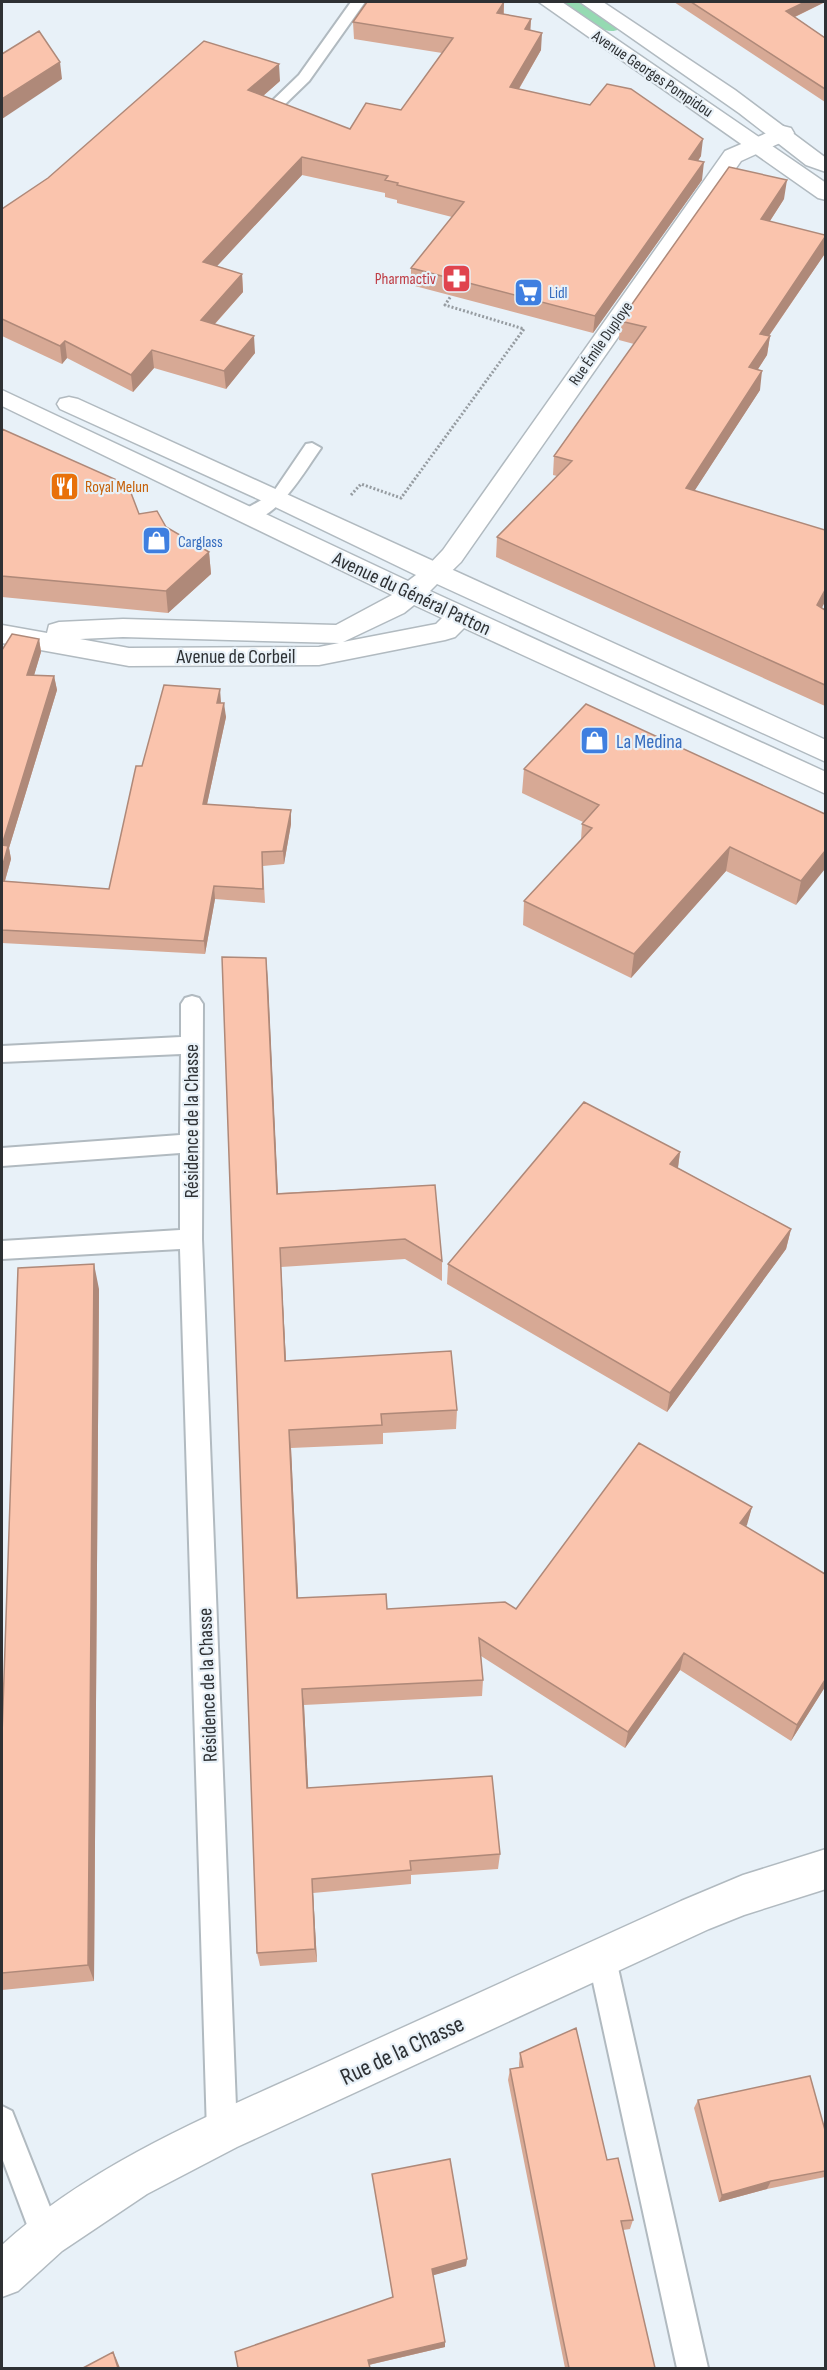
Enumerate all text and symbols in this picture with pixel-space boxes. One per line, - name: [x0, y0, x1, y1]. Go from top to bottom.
- street label: Avenue Georges Pompidou: [587, 26, 716, 122]
- pharmacy icon: Pharmactiv: [441, 262, 473, 294]
- place label: Pharmactiv: [375, 270, 436, 289]
- supermarket icon: Lidl: [512, 276, 544, 308]
- place label: Lidl: [549, 284, 568, 303]
- street label: Rue Émile Duploye: [565, 298, 637, 389]
- restaurant icon: Royal Melun: [48, 470, 80, 502]
- place label: Royal Melun: [85, 478, 149, 497]
- shop icon: Carglass: [141, 525, 173, 557]
- place label: Carglass: [178, 533, 223, 552]
- street label: Avenue du Général Patton: [328, 546, 494, 641]
- street label: Avenue de Corbeil: [176, 645, 295, 669]
- shop icon: La Medina: [579, 725, 611, 757]
- place label: La Medina: [616, 730, 683, 754]
- street label: Résidence de la Chasse: [180, 1044, 204, 1198]
- street label: Résidence de la Chasse: [193, 1607, 223, 1763]
- street label: Rue de la Chasse: [336, 2009, 469, 2092]

